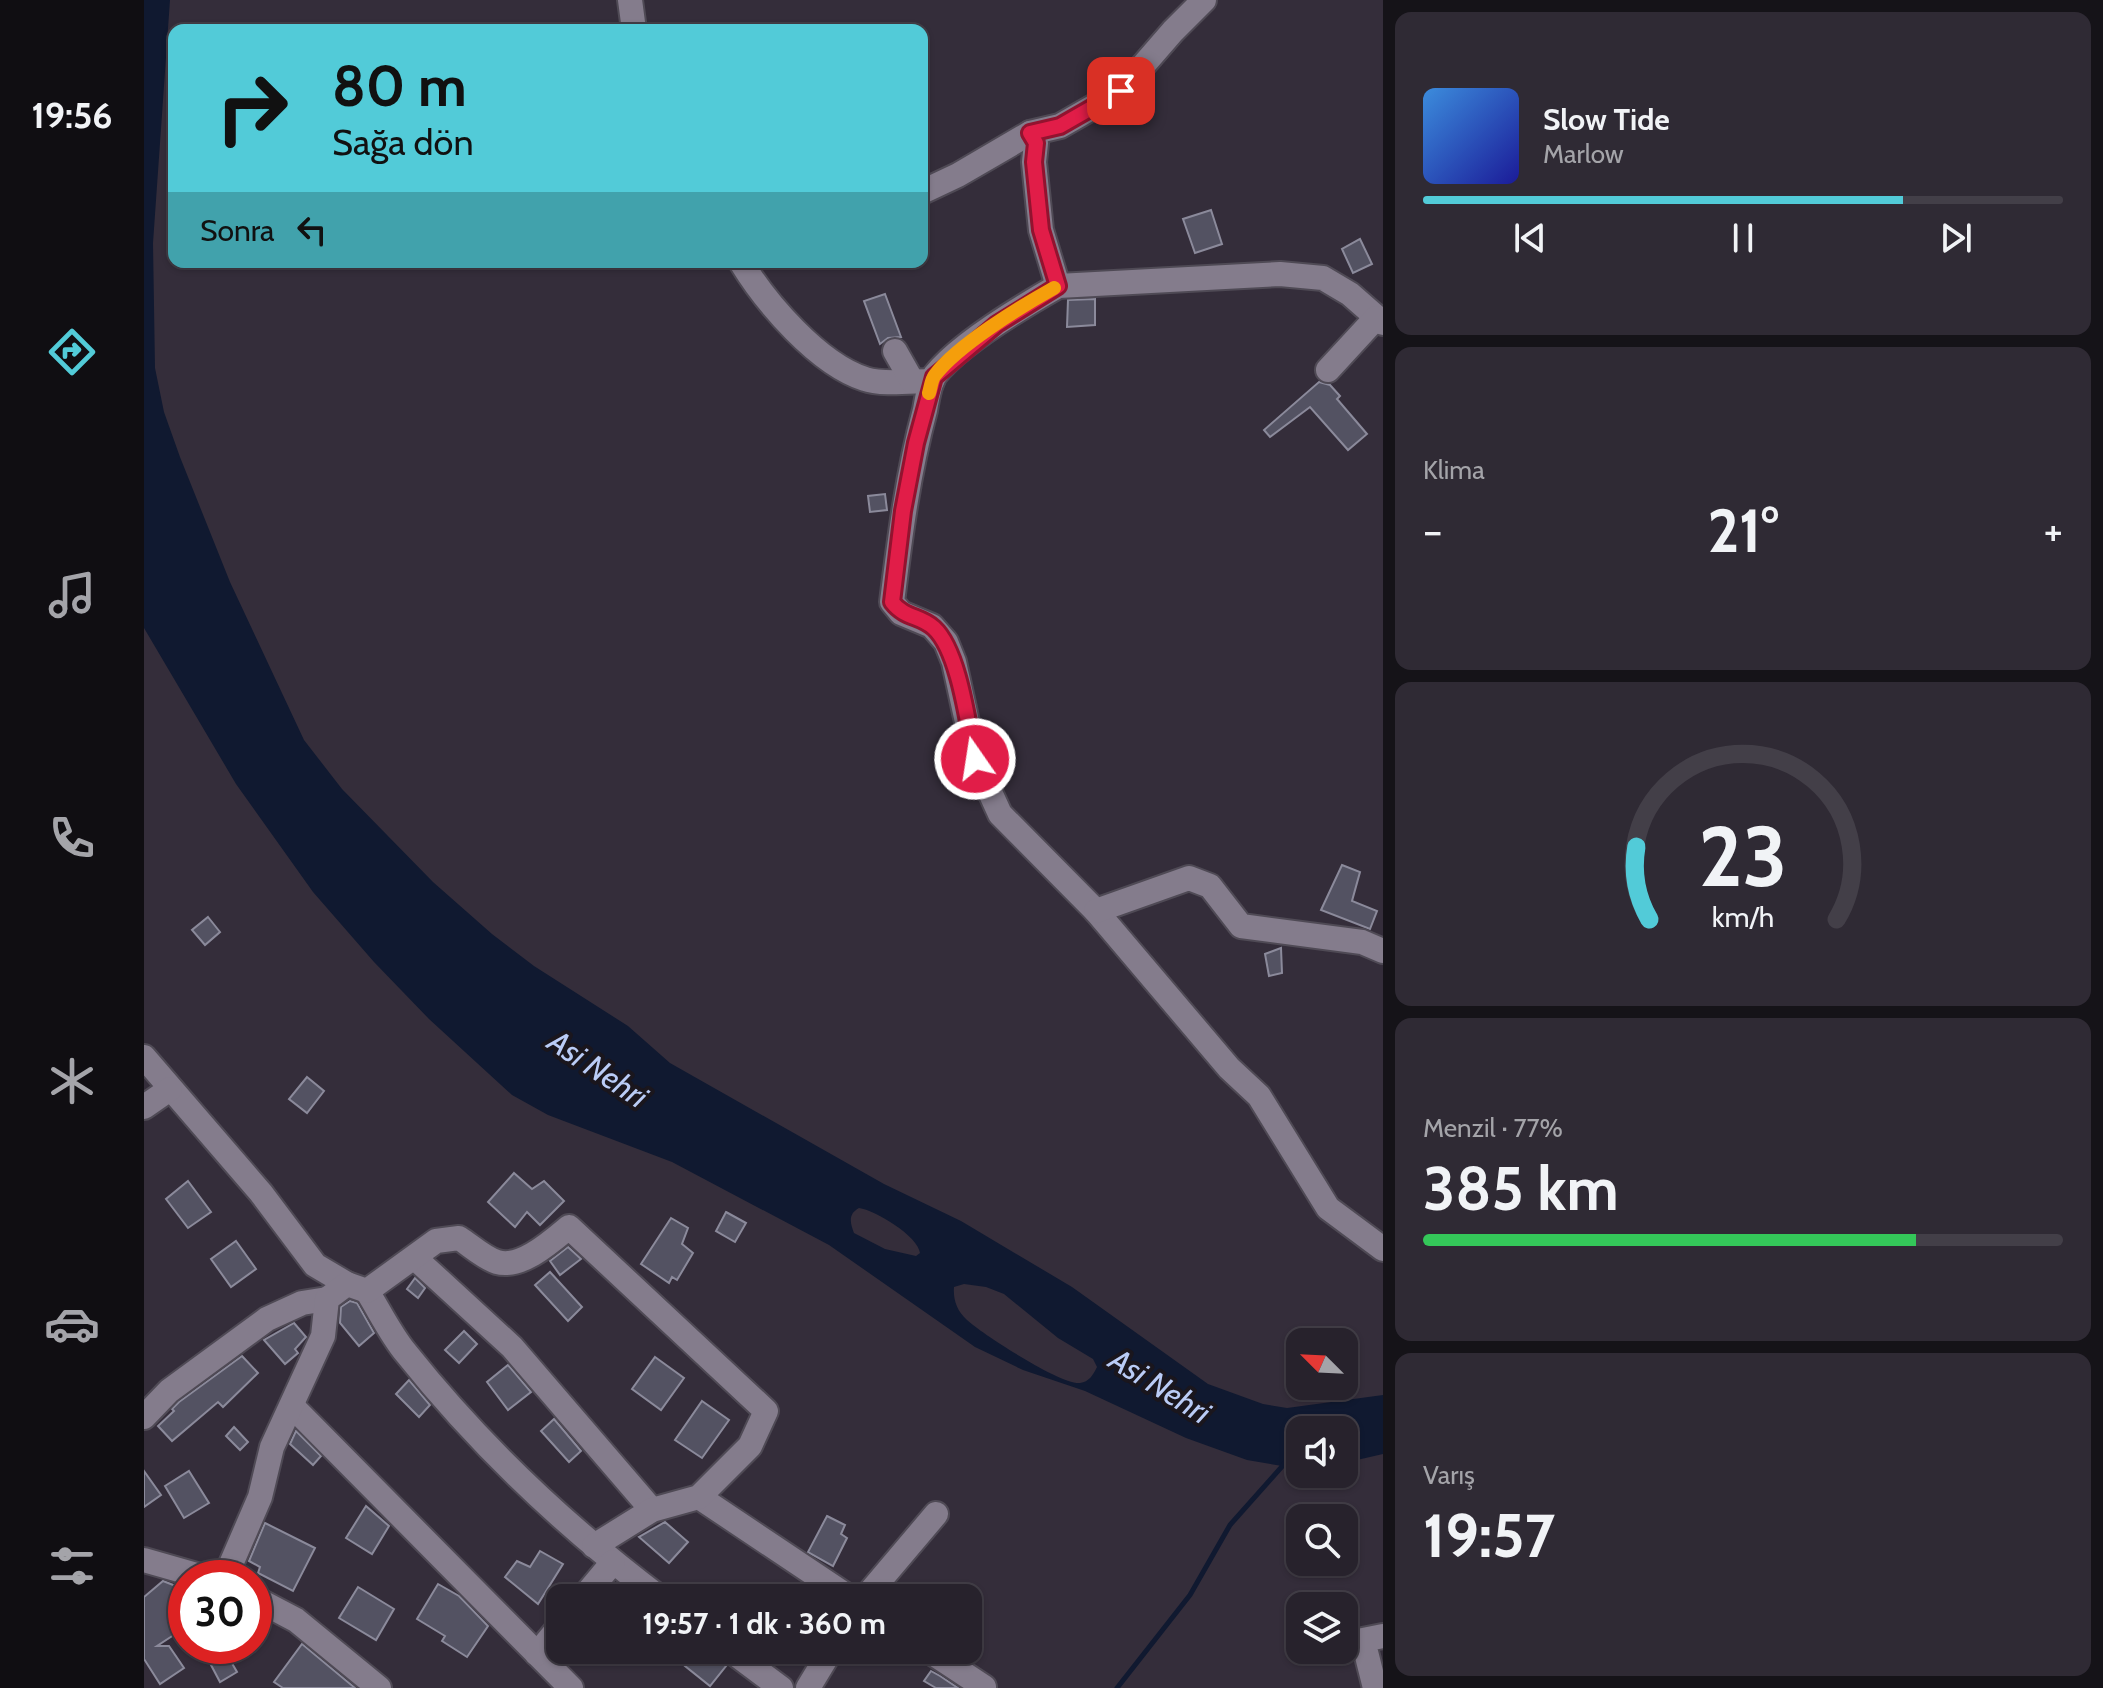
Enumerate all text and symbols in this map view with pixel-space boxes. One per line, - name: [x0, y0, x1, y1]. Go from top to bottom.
- text: 80 m: [332, 52, 467, 120]
- icon: right: [200, 56, 304, 160]
- pin: [1087, 57, 1155, 125]
- icon: arrive: [1099, 69, 1143, 113]
- text: 19:56: [31, 93, 113, 137]
- text: Slow Tide: [1543, 101, 1670, 138]
- text: Sağa dön: [332, 120, 474, 164]
- text: Marlow: [1543, 138, 1624, 170]
- icon: left: [290, 208, 334, 252]
- text: Sonra: [200, 212, 274, 249]
- icon: previous: [1508, 216, 1552, 260]
- icon: pause: [1721, 216, 1765, 260]
- icon: next: [1934, 216, 1978, 260]
- icon: directions: [44, 324, 100, 380]
- text: Klima: [1423, 454, 1485, 486]
- text: 21°: [1707, 494, 1779, 567]
- text: −: [1423, 504, 1442, 557]
- text: +: [2044, 504, 2063, 557]
- icon: music: [44, 567, 100, 623]
- position arrow: [933, 717, 1017, 801]
- text: 23: [1699, 806, 1787, 907]
- icon: phone: [44, 810, 100, 866]
- text: km/h: [1712, 899, 1774, 934]
- water label: Asi Nehri: [539, 1020, 657, 1117]
- icon: climate: [44, 1053, 100, 1109]
- text: Menzil · 77%: [1423, 1112, 1563, 1144]
- text: 385 km: [1423, 1152, 1619, 1225]
- icon: car: [44, 1296, 100, 1352]
- north arrow: [1286, 1328, 1358, 1400]
- map controls: [1286, 1328, 1358, 1664]
- water label: Asi Nehri: [1101, 1338, 1219, 1432]
- button: sound: [1286, 1416, 1358, 1488]
- text: Varış: [1423, 1459, 1475, 1491]
- text: 19:57: [1423, 1499, 1555, 1572]
- button: search: [1286, 1504, 1358, 1576]
- icon: filters: [44, 1538, 100, 1594]
- speed limit sign: 30: [168, 1560, 272, 1664]
- button: layers: [1286, 1592, 1358, 1664]
- text: 19:57 · 1 dk · 360 m: [642, 1605, 886, 1642]

